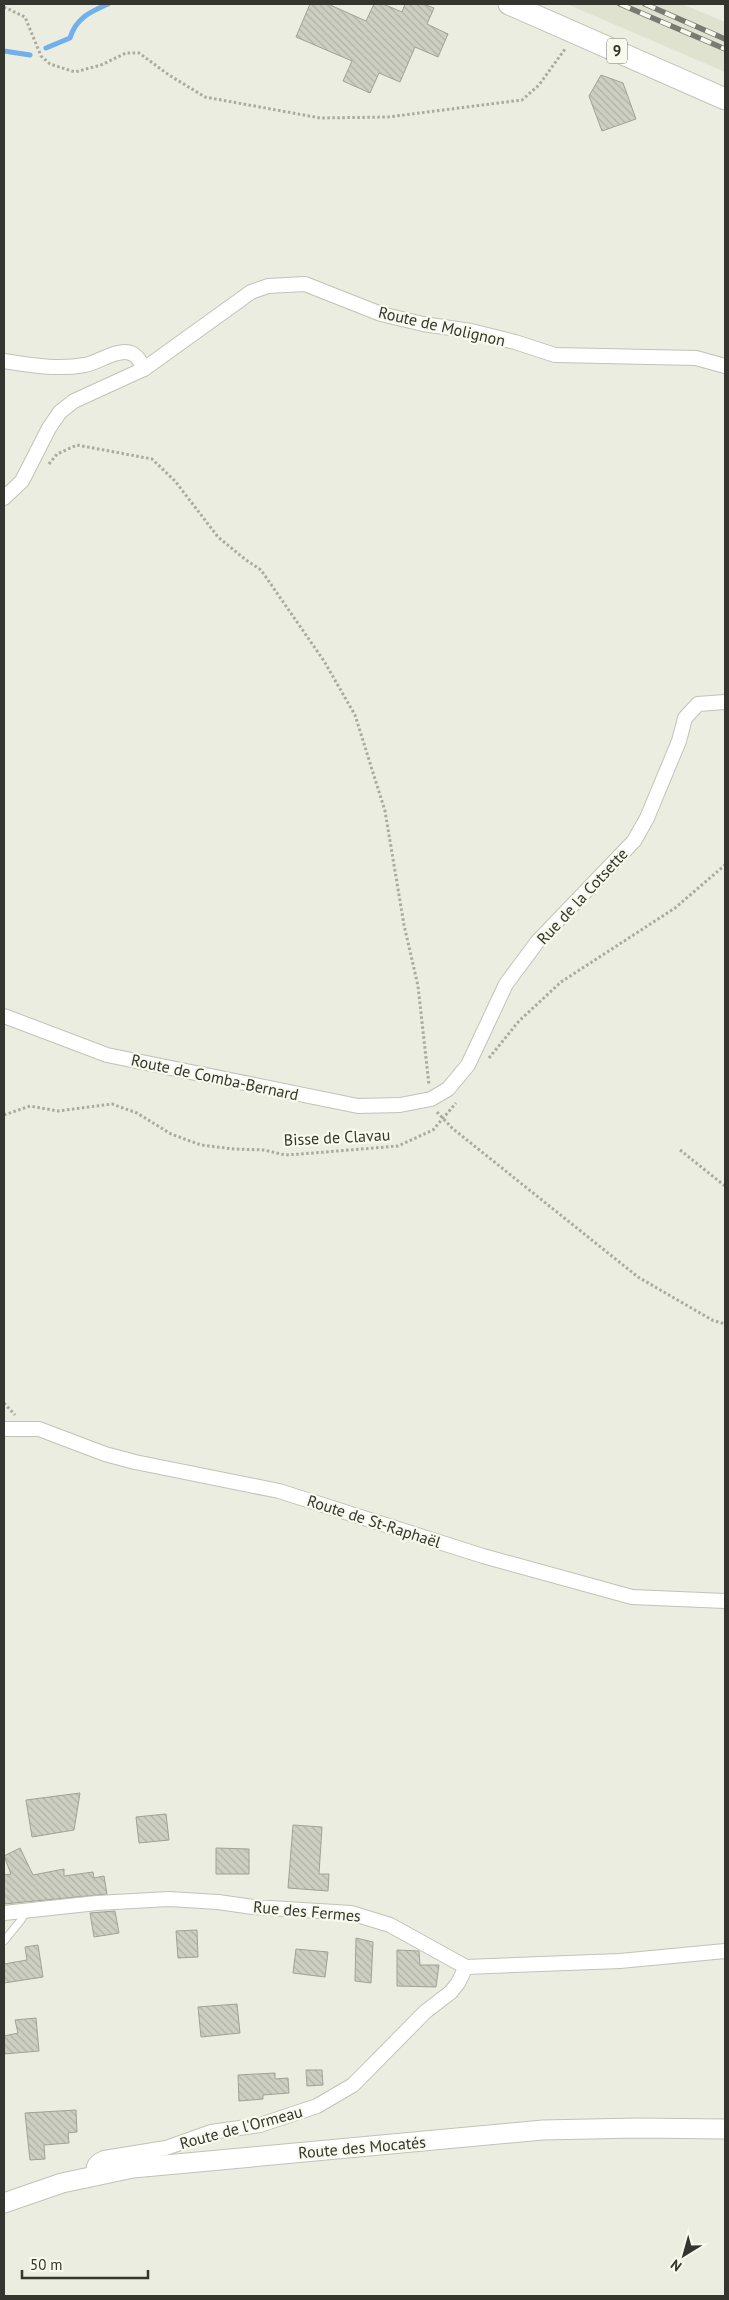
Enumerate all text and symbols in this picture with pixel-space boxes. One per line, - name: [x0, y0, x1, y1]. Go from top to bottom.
- road number: 9: [607, 38, 627, 64]
- street label: Route de Molignon: [377, 302, 507, 350]
- street label: Rue de la Cotsette: [532, 844, 632, 948]
- street label: Route de Comba-Bernard: [129, 1049, 301, 1105]
- street label: Bisse de Clavau: [283, 1124, 391, 1150]
- street label: Route de St-Raphaël: [305, 1490, 444, 1552]
- street label: Rue des Fermes: [252, 1896, 362, 1926]
- street label: Route de l'Ormeau: [177, 2101, 305, 2153]
- street label: Route des Mocatés: [297, 2131, 427, 2163]
- north arrow: [659, 2230, 709, 2280]
- scale bar: [22, 2248, 149, 2280]
- text: 50 m: [30, 2255, 63, 2274]
- text: N: [667, 2255, 685, 2275]

